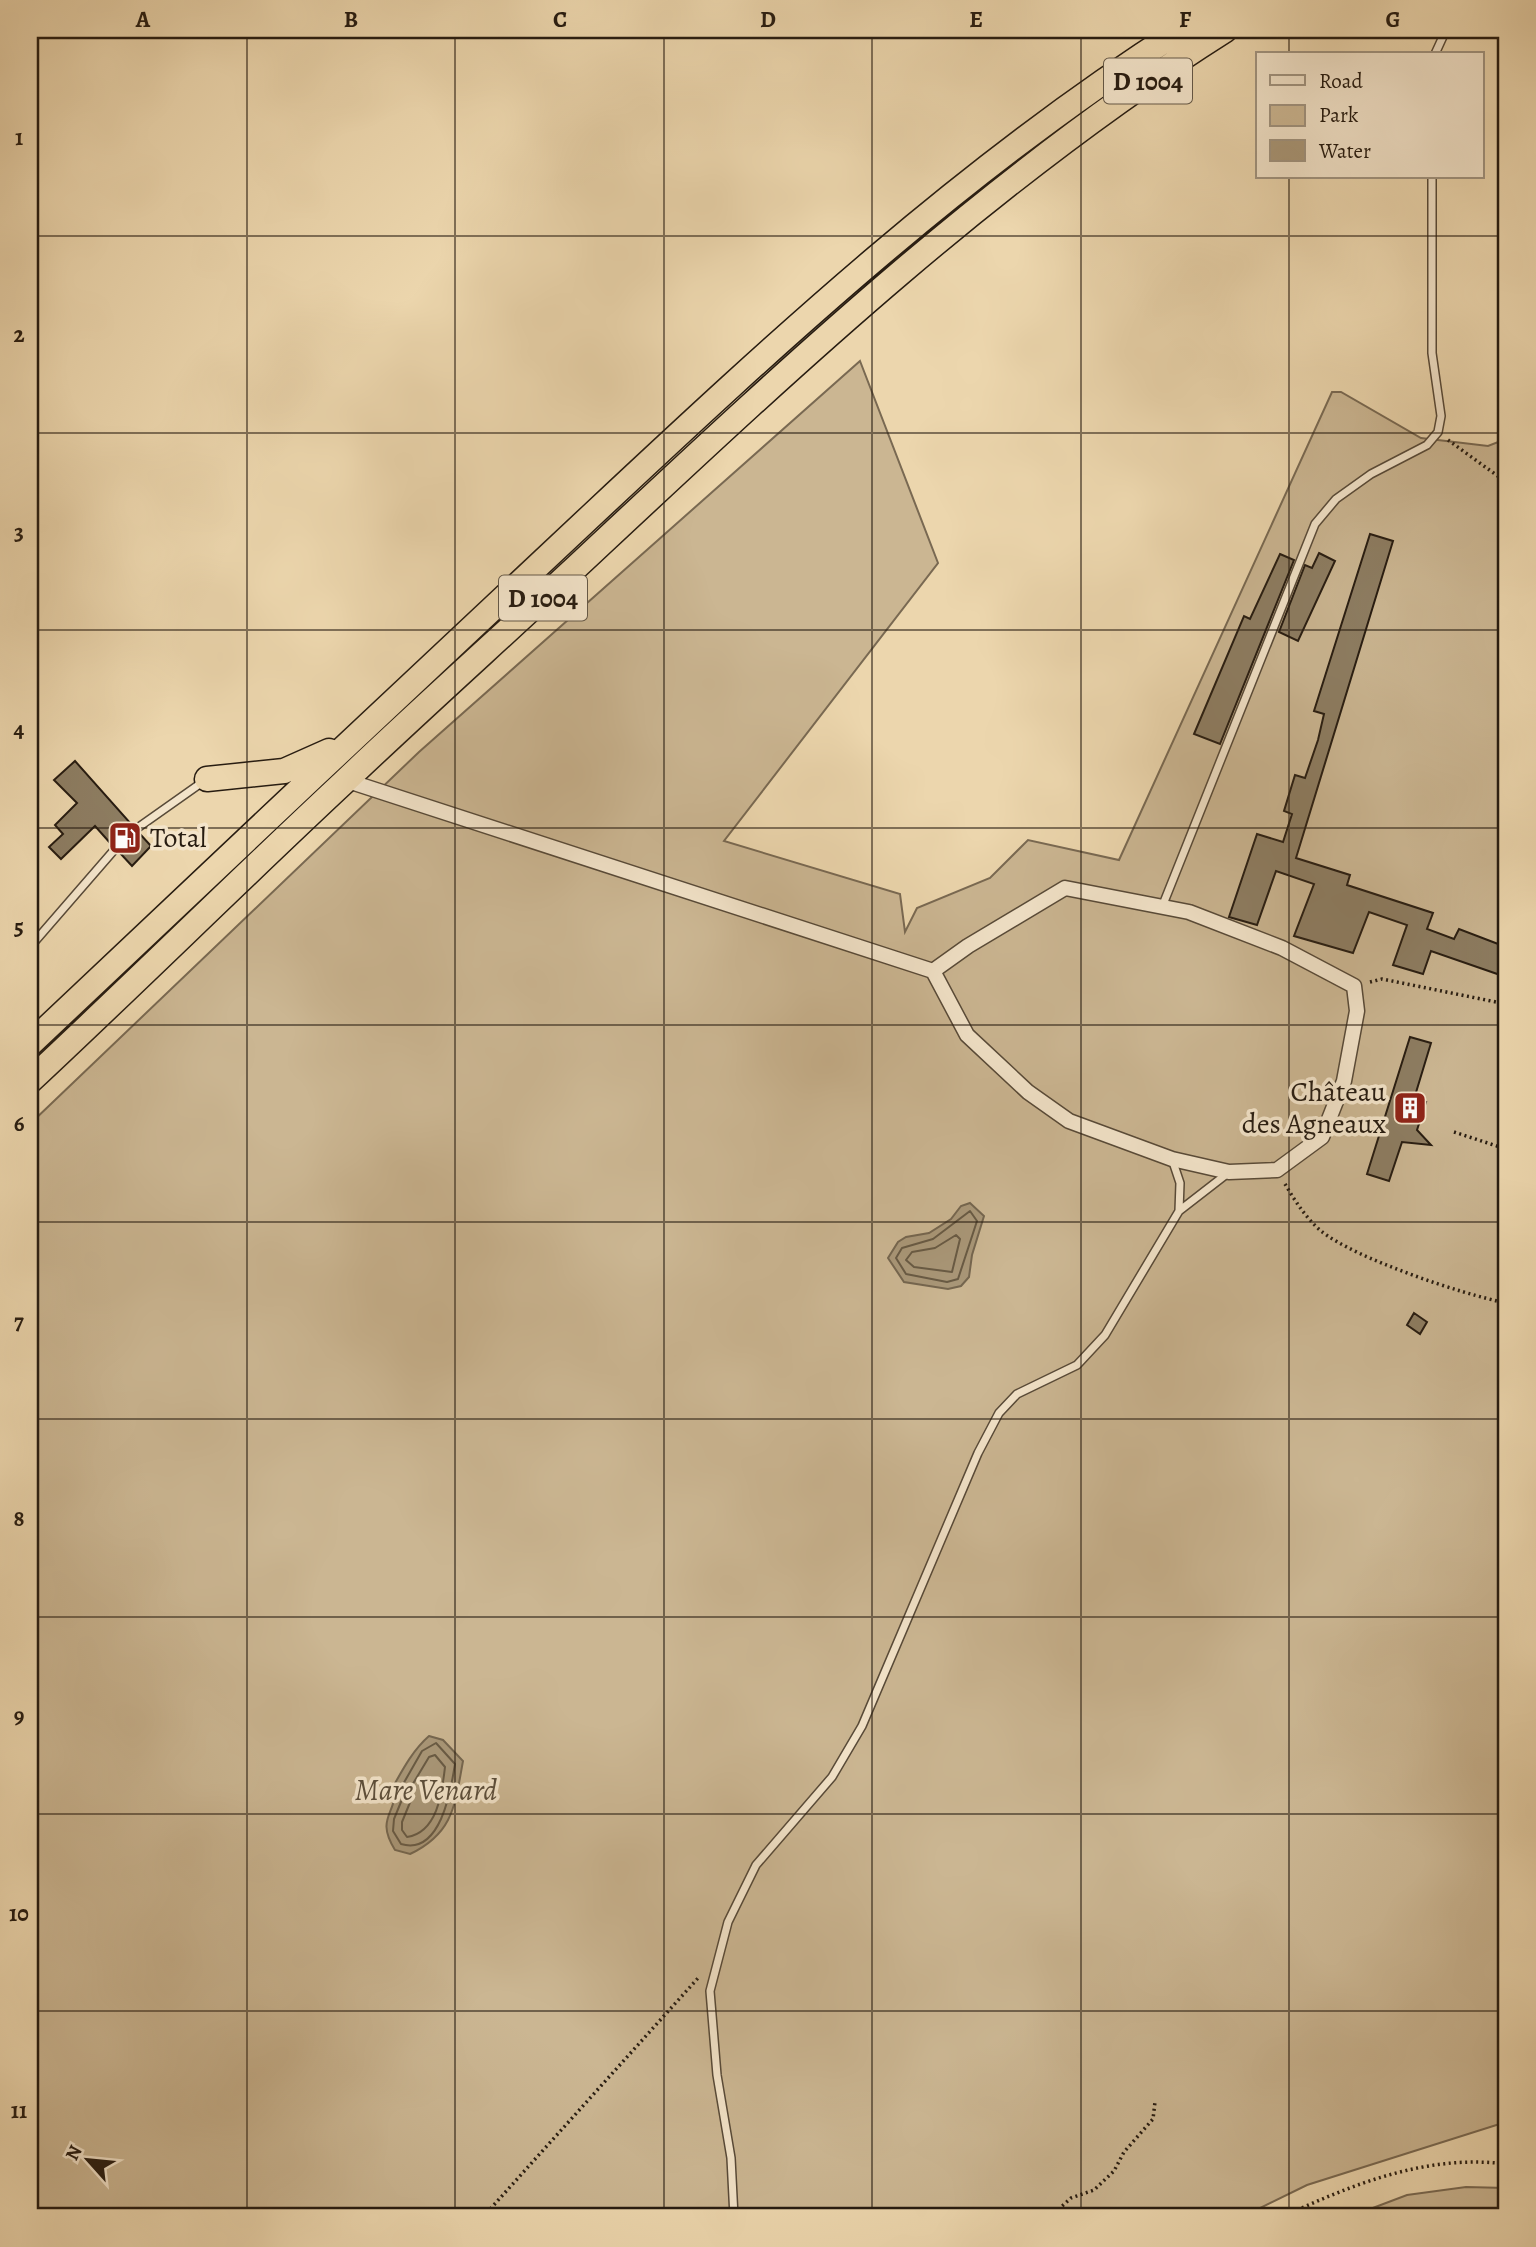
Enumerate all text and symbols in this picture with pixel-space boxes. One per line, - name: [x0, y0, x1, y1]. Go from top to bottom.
- text: A: [135, 4, 151, 35]
- text: B: [344, 4, 358, 35]
- text: C: [553, 4, 567, 35]
- text: D: [760, 4, 776, 35]
- text: E: [969, 4, 983, 35]
- text: F: [1179, 4, 1192, 35]
- text: G: [1385, 4, 1401, 35]
- legend: [1256, 52, 1484, 178]
- road number: D 1004: [1104, 58, 1192, 104]
- text: Road: [1319, 67, 1363, 95]
- text: Park: [1319, 101, 1359, 129]
- text: 1: [15, 122, 23, 153]
- text: Water: [1318, 137, 1371, 165]
- text: 2: [13, 319, 25, 350]
- text: 3: [14, 517, 24, 548]
- road number: D 1004: [499, 576, 587, 620]
- text: 4: [14, 714, 25, 745]
- fuel station icon: Total: [106, 819, 144, 857]
- place label: Total: [150, 819, 207, 857]
- text: 5: [14, 911, 24, 942]
- place label: Château des Agneaux: [1242, 1073, 1387, 1143]
- building icon: Château des Agneaux: [1391, 1089, 1429, 1127]
- text: 6: [14, 1108, 25, 1139]
- text: 7: [14, 1306, 24, 1337]
- text: 8: [13, 1503, 25, 1534]
- text: 9: [14, 1700, 24, 1731]
- water label: Mare Venard: [355, 1770, 497, 1810]
- text: 10: [9, 1898, 29, 1929]
- text: 11: [11, 2095, 27, 2126]
- north arrow: [52, 2124, 122, 2194]
- text: N: [59, 2141, 89, 2165]

